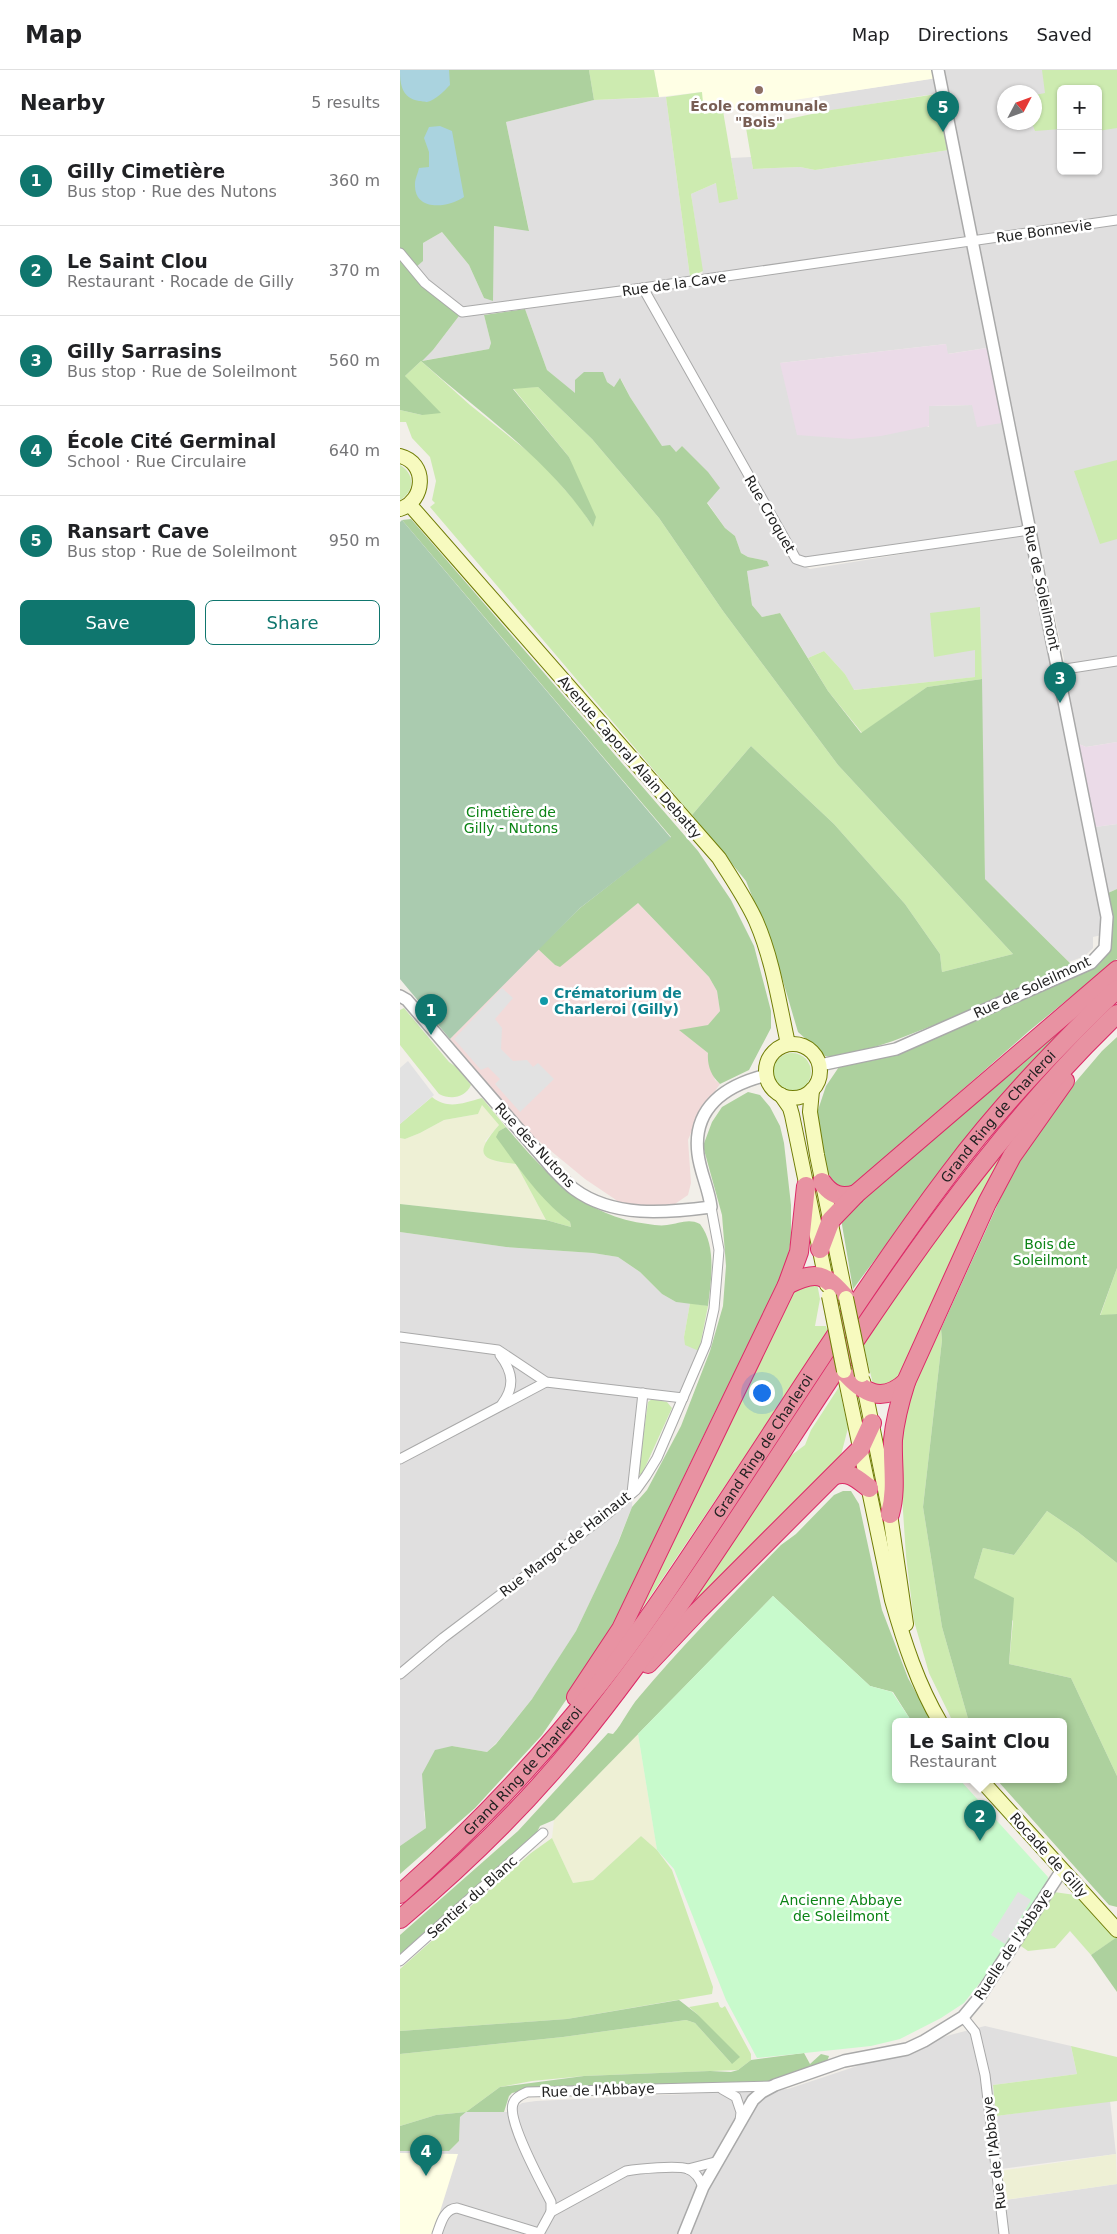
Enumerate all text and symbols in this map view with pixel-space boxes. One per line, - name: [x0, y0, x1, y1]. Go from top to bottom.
- text: Map: [25, 21, 82, 49]
- text: Map: [852, 24, 890, 45]
- text: Directions: [918, 24, 1008, 45]
- text: Saved: [1036, 24, 1092, 45]
- marker: École communale "Bois": [753, 84, 765, 96]
- north arrow: [997, 85, 1042, 130]
- map controls: [1057, 85, 1102, 175]
- button: +: [1057, 85, 1102, 130]
- text: Nearby: [20, 91, 105, 115]
- pin: 5: [927, 91, 959, 132]
- text: 5 results: [311, 93, 380, 112]
- place label: École communale "Bois": [690, 98, 828, 130]
- button: −: [1057, 130, 1102, 175]
- text: Gilly Cimetière: [67, 160, 225, 182]
- text: 1: [30, 171, 42, 190]
- text: 360 m: [329, 171, 380, 190]
- text: Bus stop · Rue des Nutons: [67, 182, 277, 201]
- street label: Rue Bonnevie: [995, 216, 1093, 246]
- text: Le Saint Clou: [67, 250, 208, 272]
- text: 2: [30, 261, 42, 280]
- text: 370 m: [329, 261, 380, 280]
- street label: Rue de la Cave: [621, 269, 727, 299]
- text: Restaurant · Rocade de Gilly: [67, 272, 294, 291]
- text: Gilly Sarrasins: [67, 340, 222, 362]
- text: 3: [30, 351, 42, 370]
- text: 560 m: [329, 351, 380, 370]
- text: Bus stop · Rue de Soleilmont: [67, 362, 297, 381]
- text: École Cité Germinal: [67, 430, 276, 452]
- text: 4: [30, 441, 42, 460]
- text: 640 m: [329, 441, 380, 460]
- text: School · Rue Circulaire: [67, 452, 246, 471]
- street label: Rue Croquet: [741, 472, 799, 556]
- text: Ransart Cave: [67, 520, 209, 542]
- street label: Rue de Soleilmont: [1021, 524, 1063, 652]
- text: 5: [30, 531, 42, 550]
- text: 950 m: [329, 531, 380, 550]
- text: Bus stop · Rue de Soleilmont: [67, 542, 297, 561]
- button: Save: [20, 600, 195, 645]
- button: Share: [205, 600, 380, 645]
- pin: 3: [1044, 662, 1076, 703]
- street label: Avenue Caporal Alain Debatty: [555, 672, 705, 842]
- park label: Cimetière de Gilly - Nutons: [464, 804, 558, 836]
- street label: Rue de Soleilmont: [971, 953, 1094, 1021]
- place label: Crématorium de Charleroi (Gilly): [554, 985, 682, 1017]
- pin: 1: [415, 994, 447, 1035]
- marker: Crématorium de Charleroi (Gilly): [538, 995, 550, 1007]
- street label: Grand Ring de Charleroi: [937, 1047, 1059, 1186]
- street label: Rue des Nutons: [492, 1099, 578, 1191]
- park label: Bois de Soleilmont: [1013, 1236, 1088, 1268]
- street label: Grand Ring de Charleroi: [710, 1371, 816, 1521]
- your location: [749, 1380, 775, 1406]
- street label: Rue Margot de Hainaut: [496, 1488, 634, 1600]
- street label: Grand Ring de Charleroi: [460, 1703, 586, 1839]
- popup: [892, 1718, 1067, 1783]
- text: Le Saint Clou: [909, 1730, 1050, 1752]
- text: Restaurant: [909, 1752, 997, 1771]
- pin: 2: [964, 1800, 996, 1841]
- street label: Rocade de Gilly: [1007, 1809, 1091, 1901]
- street label: Sentier du Blanc: [424, 1852, 520, 1942]
- street label: Ruelle de l'Abbaye: [971, 1885, 1055, 2003]
- park label: Ancienne Abbaye de Soleilmont: [780, 1892, 902, 1924]
- street label: Rue de l'Abbaye: [541, 2080, 655, 2100]
- street label: Rue de l'Abbaye: [979, 2096, 1009, 2210]
- pin: 4: [410, 2135, 442, 2176]

